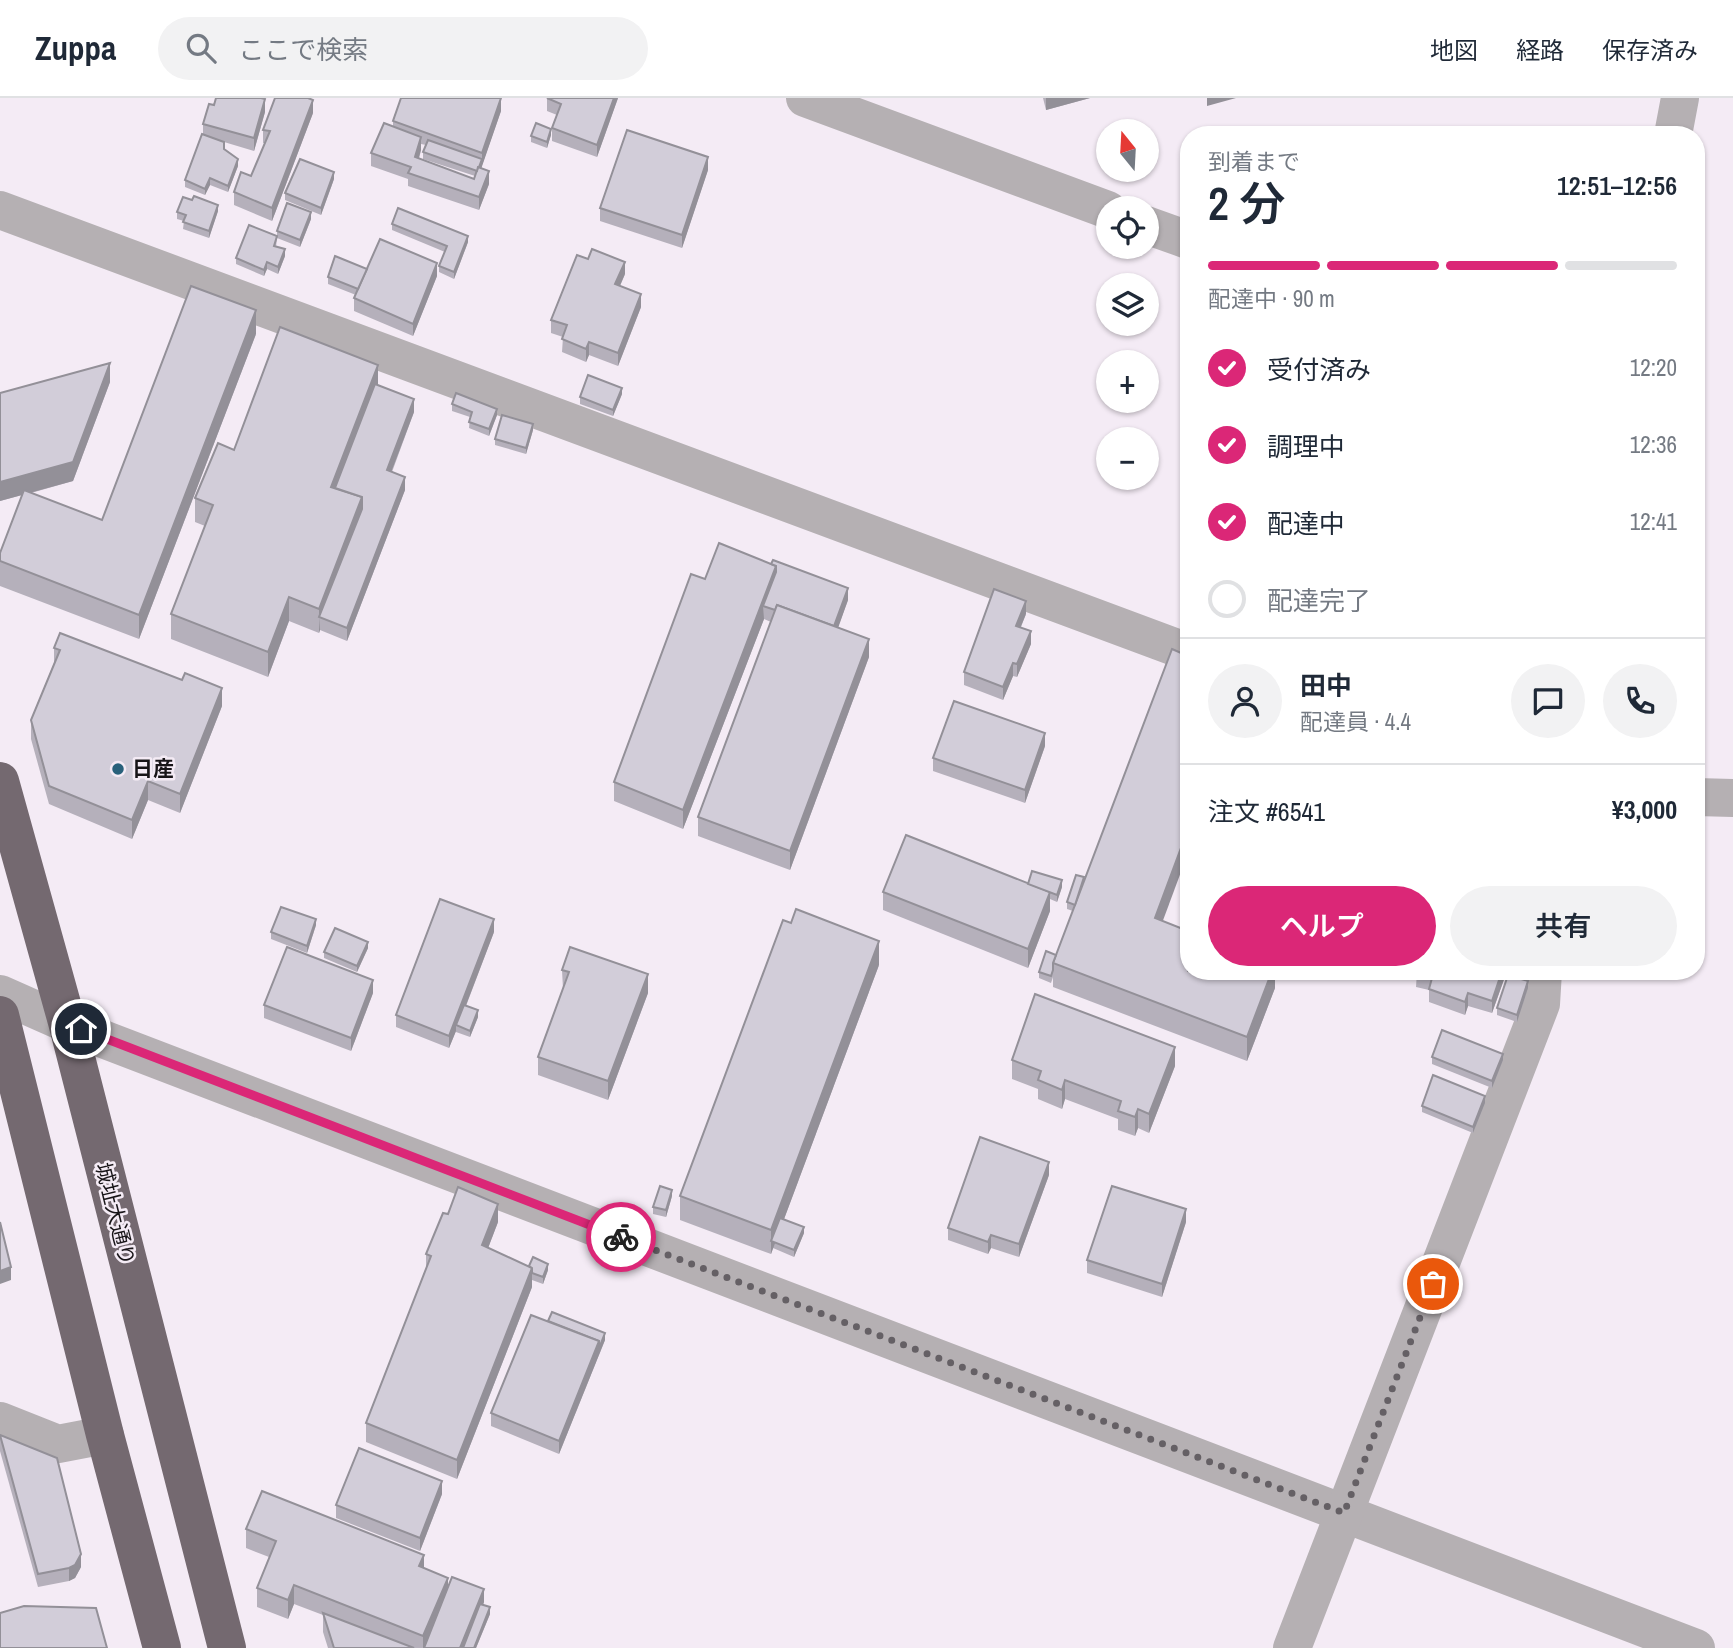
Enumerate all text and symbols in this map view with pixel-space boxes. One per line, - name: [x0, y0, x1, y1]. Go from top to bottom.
- search box: [158, 17, 648, 80]
- text: Zuppa: [35, 26, 116, 70]
- icon: search: [182, 29, 220, 67]
- text: ここで検索: [238, 32, 368, 67]
- text: 地図: [1430, 34, 1478, 66]
- text: 経路: [1516, 34, 1564, 66]
- text: 保存済み: [1602, 34, 1698, 66]
- north arrow: [1096, 119, 1158, 182]
- map controls: [1096, 119, 1159, 490]
- text: 到着まで: [1208, 146, 1300, 177]
- text: 12:51–12:56: [1557, 168, 1677, 203]
- text: 2 分: [1208, 172, 1285, 234]
- button: locate: [1096, 196, 1159, 259]
- button: layers: [1096, 273, 1159, 336]
- text: 配達中 · 90 m: [1208, 283, 1335, 314]
- icon: check: [1208, 349, 1246, 387]
- button: +: [1096, 350, 1159, 413]
- text: 受付済み: [1267, 352, 1371, 387]
- text: 12:20: [1630, 352, 1677, 383]
- icon: check: [1208, 426, 1246, 464]
- button: −: [1096, 427, 1159, 490]
- text: 調理中: [1267, 429, 1345, 464]
- text: 12:36: [1630, 429, 1677, 460]
- icon: check: [1208, 503, 1246, 541]
- text: 配達中: [1267, 506, 1345, 541]
- text: 12:41: [1630, 506, 1677, 537]
- text: 配達完了: [1267, 583, 1371, 618]
- button: person: [1208, 664, 1282, 738]
- button: chat: [1511, 664, 1585, 738]
- button: phone: [1603, 664, 1677, 738]
- text: 田中: [1300, 668, 1352, 703]
- text: 配達員 · 4.4: [1300, 706, 1411, 737]
- place label: 日産: [132, 754, 174, 783]
- marker: 日産: [110, 761, 126, 777]
- text: ¥3,000: [1612, 792, 1677, 827]
- text: 注文 #6541: [1208, 794, 1325, 829]
- button: ヘルプ: [1208, 886, 1436, 966]
- button: 共有: [1450, 886, 1677, 966]
- pin: [51, 999, 111, 1059]
- icon: home: [62, 1010, 100, 1048]
- street label: 城址大通り: [89, 1159, 142, 1268]
- courier: [586, 1202, 656, 1272]
- icon: bike: [602, 1218, 640, 1256]
- pin: [1403, 1254, 1463, 1314]
- icon: bag: [1414, 1265, 1452, 1303]

